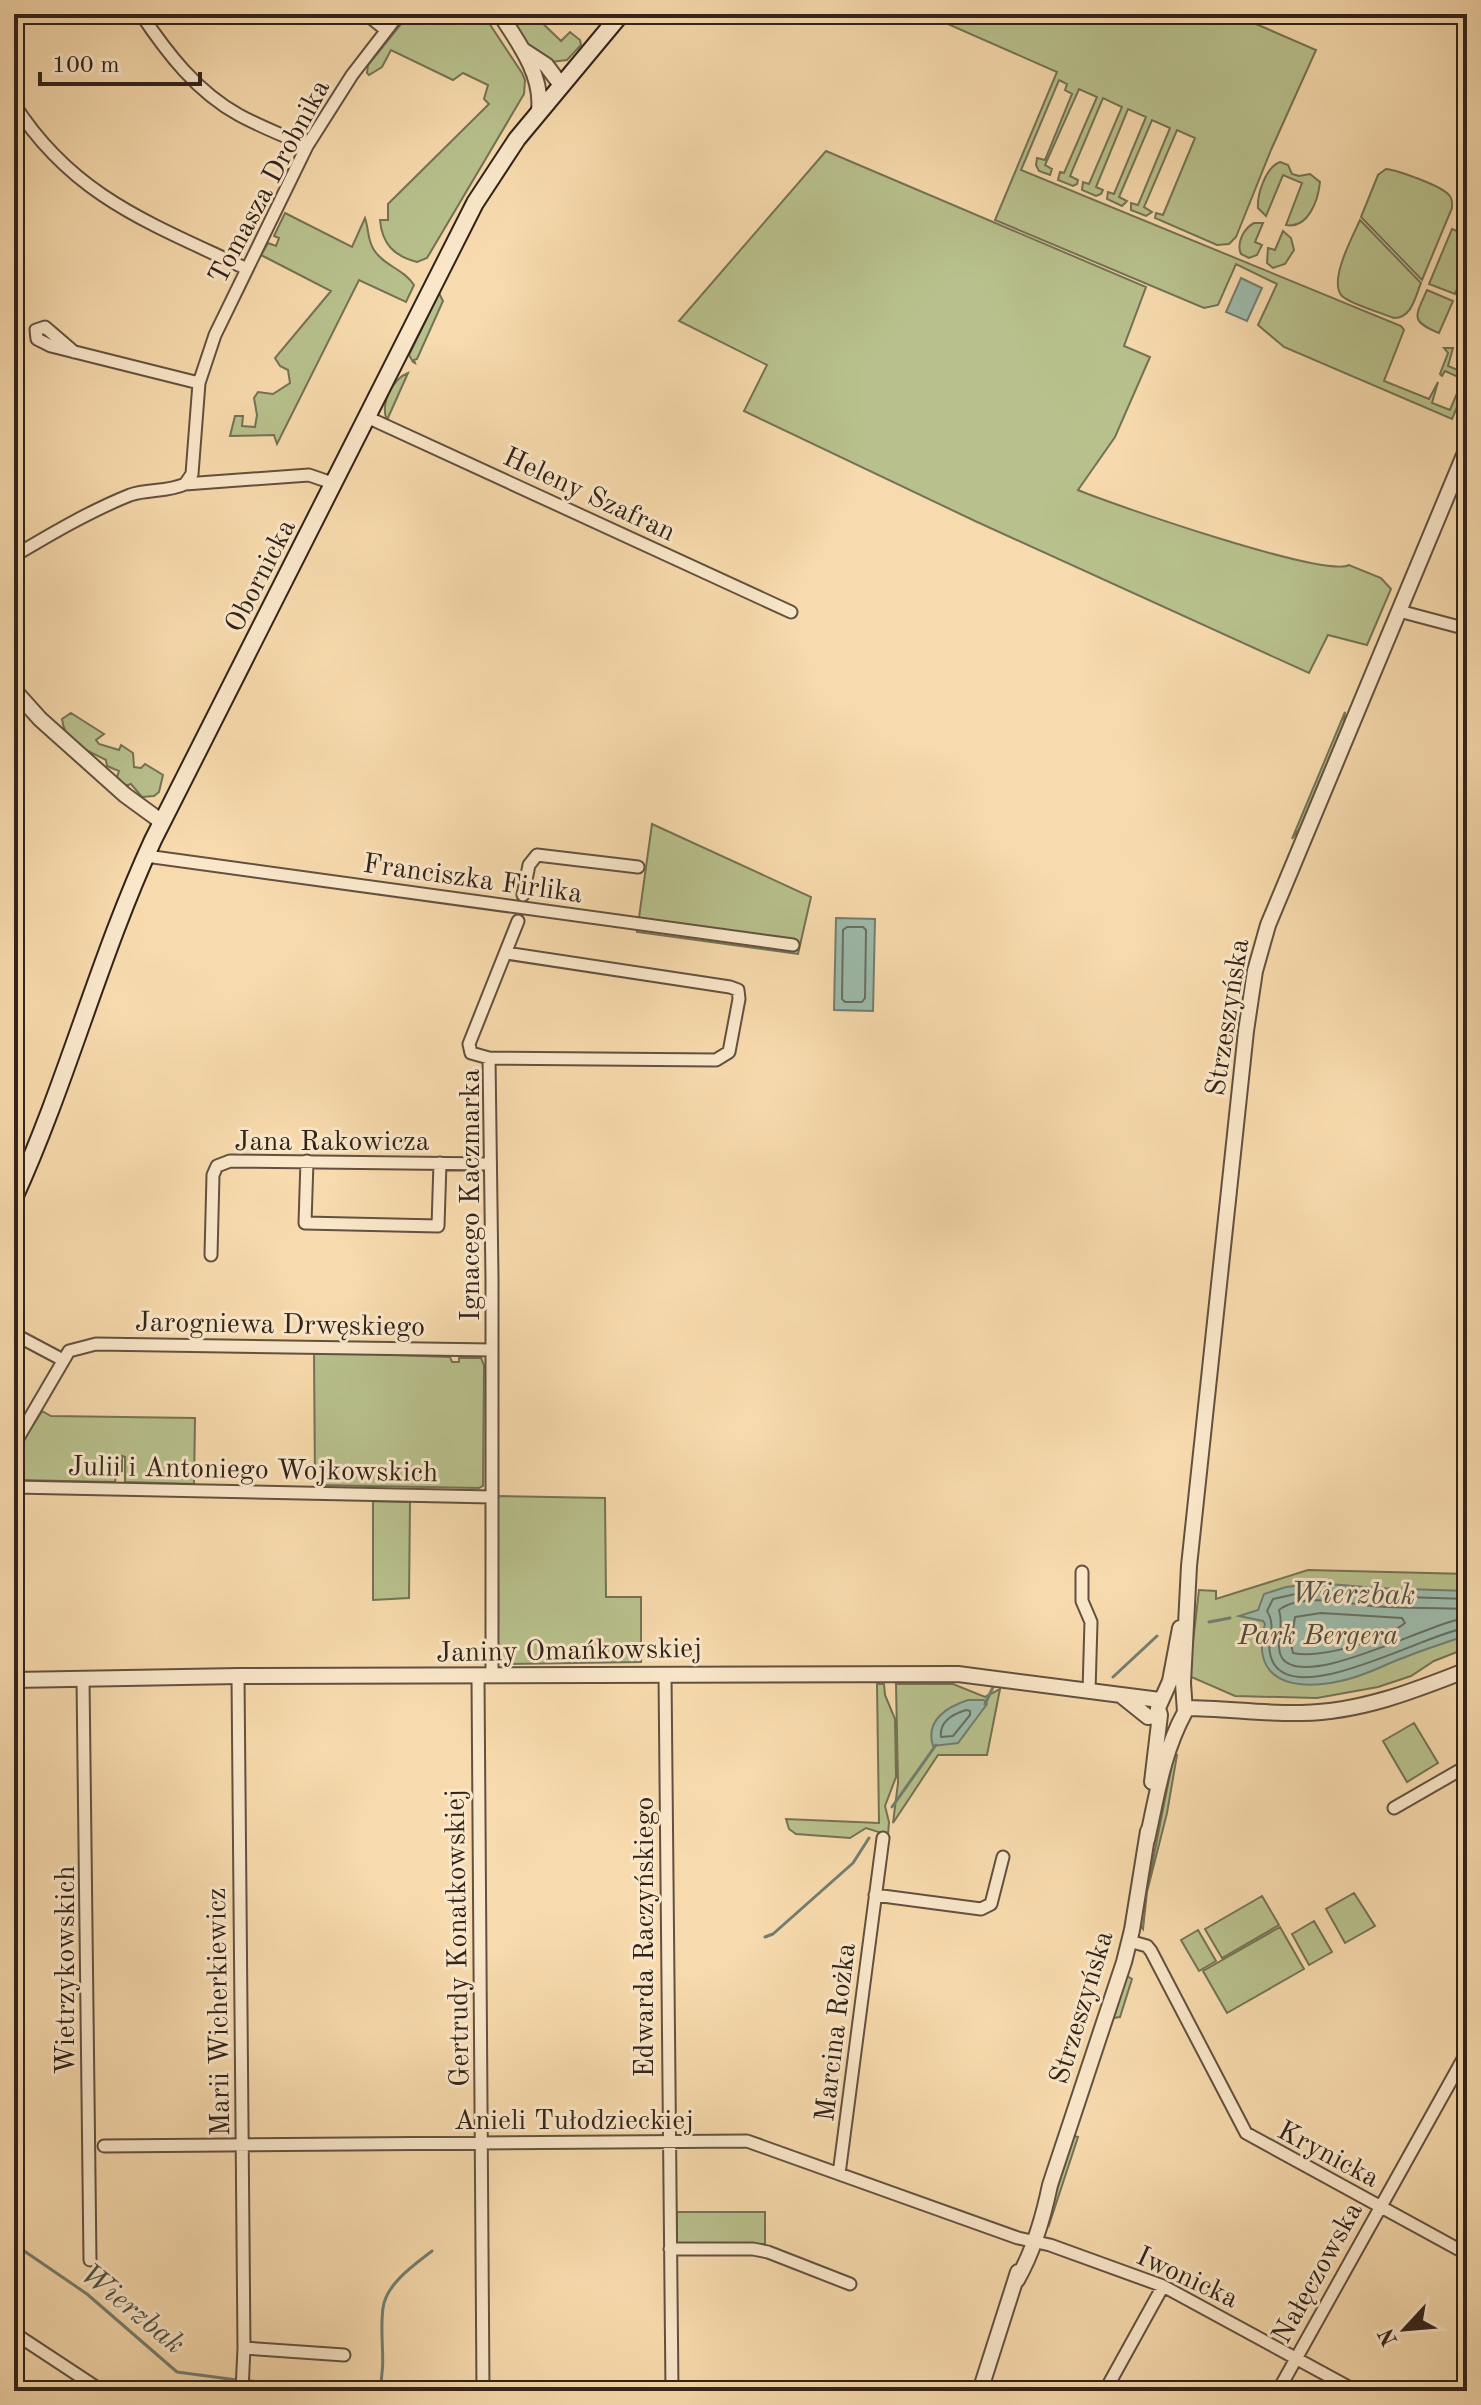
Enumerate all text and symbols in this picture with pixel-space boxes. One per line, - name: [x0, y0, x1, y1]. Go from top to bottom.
- scale bar: [40, 36, 200, 86]
- text: 100 m: [52, 54, 120, 78]
- street label: Tomasza Drobnika: [205, 76, 336, 289]
- street label: Heleny Szafran: [498, 444, 679, 548]
- street label: Obornicka: [221, 515, 302, 637]
- street label: Franciszka Firlika: [361, 851, 584, 909]
- street label: Strzeszyńska: [1203, 937, 1255, 1098]
- street label: Ignacego Kaczmarka: [458, 1069, 486, 1321]
- street label: Jana Rakowicza: [234, 1129, 430, 1157]
- street label: Jarogniewa Drwęskiego: [135, 1309, 425, 1343]
- street label: Julii i Antoniego Wojkowskich: [68, 1454, 438, 1488]
- water label: Wierzbak: [1290, 1579, 1416, 1611]
- park label: Park Bergera: [1237, 1623, 1398, 1651]
- street label: Janiny Omańkowskiej: [436, 1636, 702, 1668]
- street label: Gertrudy Konatkowskiej: [442, 1789, 476, 2087]
- street label: Edwarda Raczyńskiego: [632, 1797, 660, 2077]
- street label: Wietrzykowskich: [53, 1866, 81, 2075]
- street label: Marii Wicherkiewicz: [204, 1887, 236, 2136]
- street label: Strzeszyńska: [1046, 1928, 1120, 2088]
- street label: Marcina Rożka: [812, 1941, 862, 2123]
- street label: Anieli Tułodzieckiej: [454, 2108, 694, 2136]
- street label: Krynicka: [1272, 2117, 1383, 2194]
- street label: Nałęczowska: [1269, 2198, 1369, 2349]
- street label: Iwonicka: [1132, 2243, 1242, 2314]
- water label: Wierzbak: [74, 2259, 190, 2361]
- north arrow: [1365, 2289, 1445, 2369]
- text: N: [1375, 2324, 1402, 2349]

